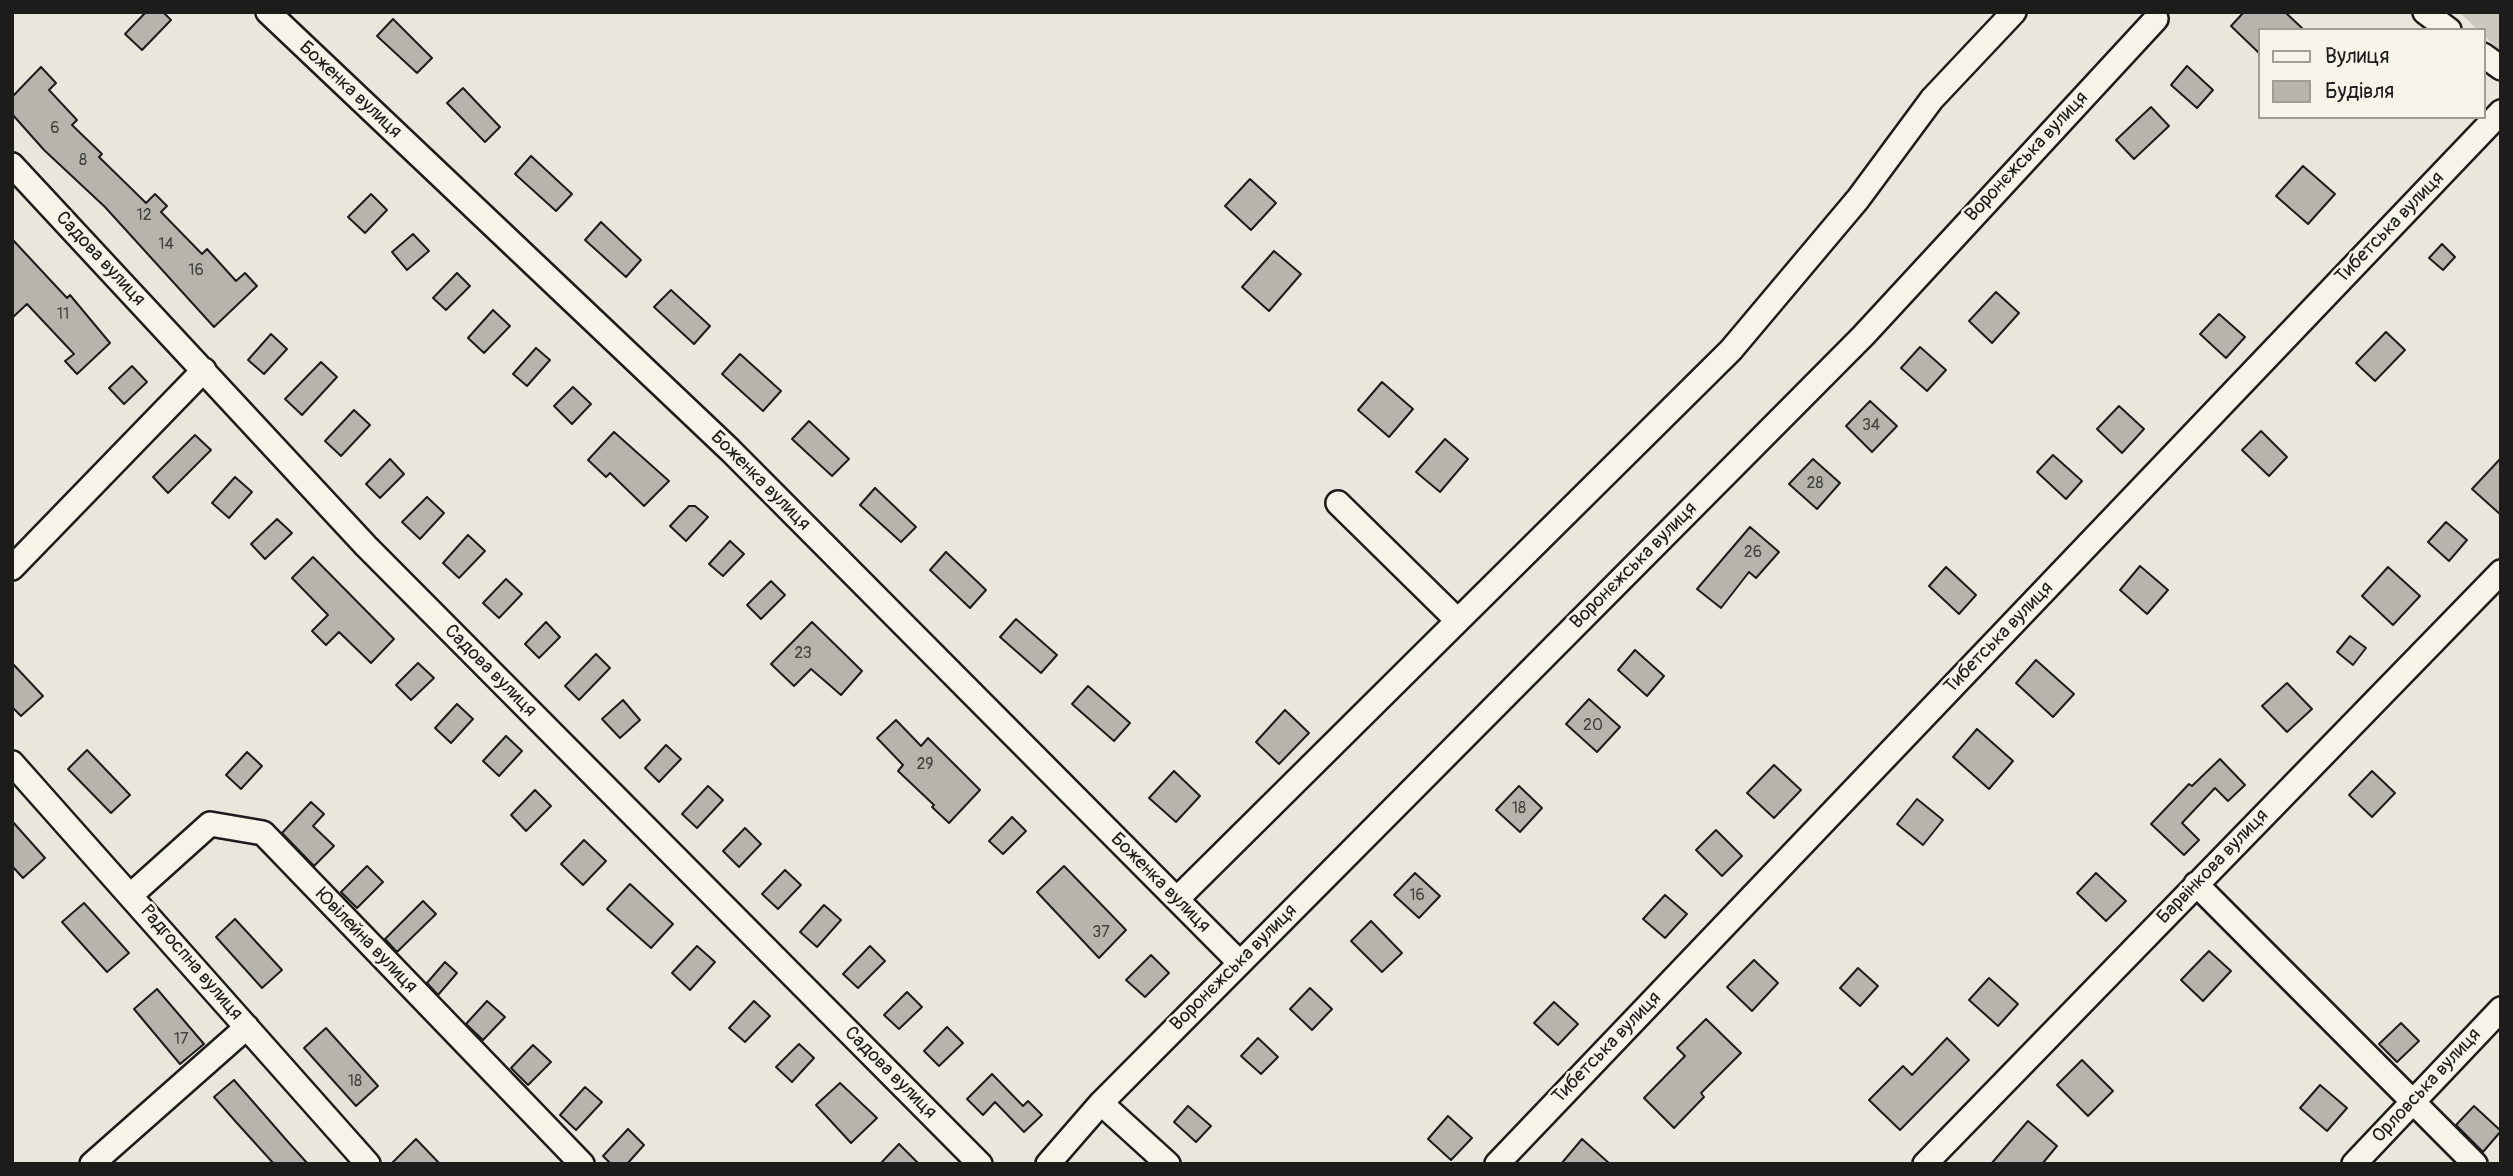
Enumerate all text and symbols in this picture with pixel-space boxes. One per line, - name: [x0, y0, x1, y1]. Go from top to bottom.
- legend: [2258, 28, 2485, 119]
- street label: Боженка вулиця: [294, 37, 406, 143]
- text: Вулиця: [2325, 43, 2389, 70]
- text: Будівля: [2325, 78, 2394, 105]
- street label: Воронєжська вулиця: [1961, 87, 2093, 227]
- house number: 6: [50, 119, 60, 139]
- house number: 8: [79, 151, 87, 171]
- street label: Тибетська вулиця: [2331, 167, 2449, 289]
- house number: 12: [136, 206, 152, 226]
- street label: Садова вулиця: [50, 207, 150, 311]
- house number: 14: [158, 235, 174, 255]
- house number: 16: [188, 261, 204, 281]
- house number: 11: [57, 305, 69, 325]
- house number: 34: [1862, 416, 1880, 436]
- street label: Боженка вулиця: [705, 426, 815, 536]
- house number: 28: [1806, 474, 1824, 494]
- street label: Воронєжська вулиця: [1566, 498, 1702, 634]
- house number: 26: [1744, 543, 1762, 563]
- street label: Тибетська вулиця: [1940, 577, 2058, 699]
- street label: Садова вулиця: [439, 620, 541, 722]
- house number: 23: [794, 644, 812, 664]
- house number: 20: [1583, 716, 1603, 736]
- house number: 29: [916, 755, 934, 775]
- house number: 18: [1512, 799, 1526, 819]
- street label: Барвінкова вулиця: [2153, 805, 2273, 929]
- street label: Боженка вулиця: [1105, 828, 1215, 938]
- street label: Ювілейна вулиця: [310, 884, 422, 998]
- house number: 16: [1409, 886, 1425, 906]
- street label: Воронєжська вулиця: [1166, 900, 1302, 1036]
- street label: Радгоспна вулиця: [135, 901, 247, 1025]
- house number: 37: [1092, 923, 1110, 943]
- street label: Тибетська вулиця: [1548, 987, 1666, 1109]
- street label: Садова вулиця: [839, 1022, 941, 1124]
- street label: Орловська вулиця: [2368, 1024, 2486, 1148]
- house number: 17: [174, 1030, 188, 1050]
- house number: 18: [348, 1072, 362, 1092]

